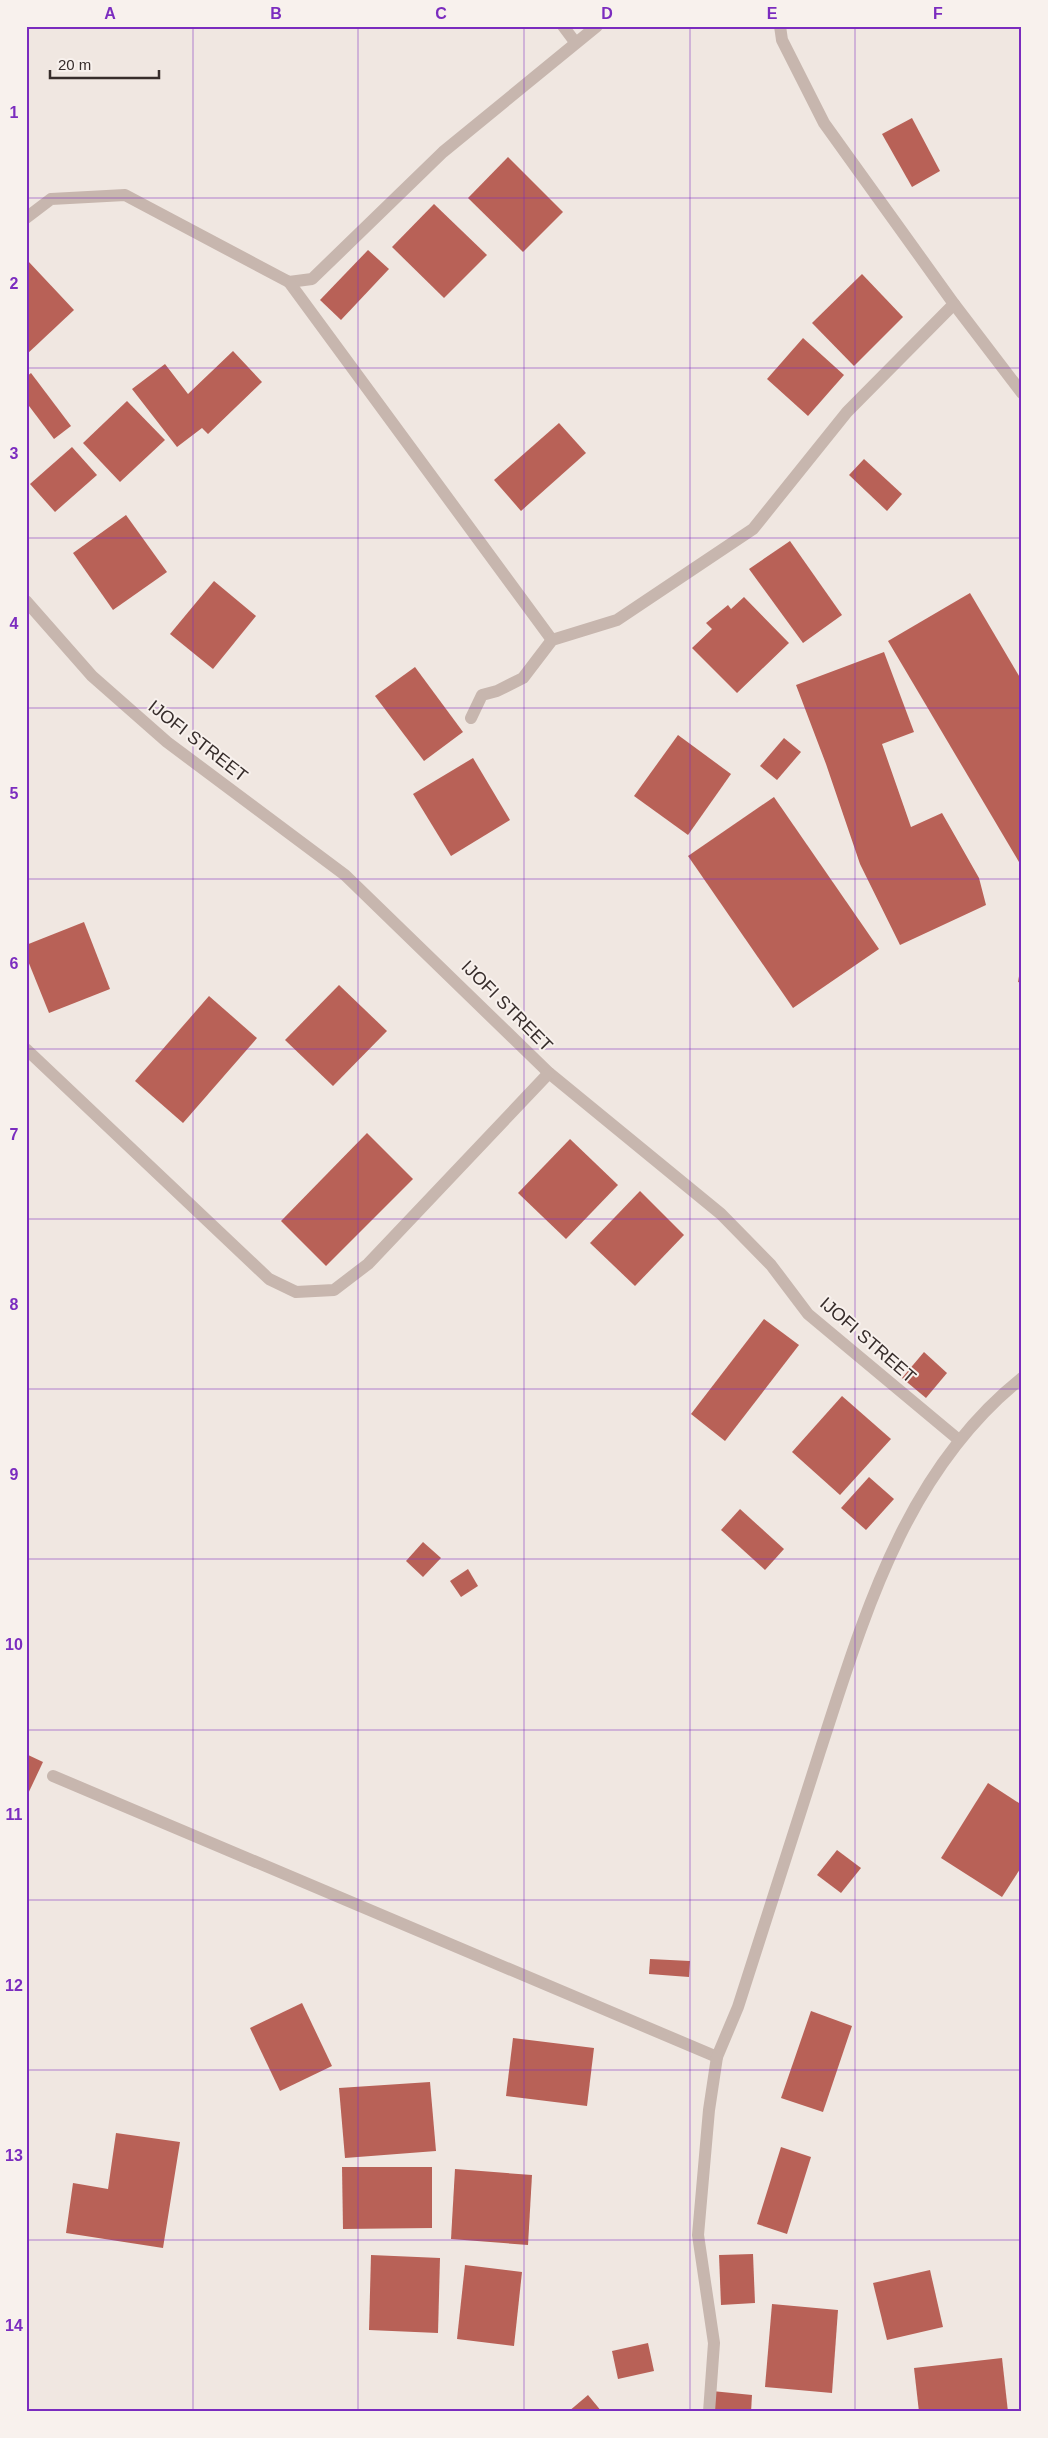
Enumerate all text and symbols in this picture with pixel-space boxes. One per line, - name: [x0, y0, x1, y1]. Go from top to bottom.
- text: A: [104, 5, 116, 22]
- text: B: [270, 5, 282, 22]
- text: C: [435, 5, 447, 22]
- text: D: [601, 5, 613, 22]
- text: E: [767, 5, 778, 22]
- text: F: [933, 5, 943, 22]
- scale bar: [50, 48, 159, 80]
- text: 20 m: [58, 56, 91, 73]
- text: 1: [10, 104, 19, 121]
- text: 2: [10, 275, 19, 292]
- text: 3: [10, 445, 19, 462]
- text: 4: [10, 615, 19, 632]
- street label: IJOFI STREET: [145, 696, 251, 786]
- text: 5: [10, 785, 19, 802]
- text: 6: [10, 955, 19, 972]
- street label: IJOFI STREET: [457, 956, 557, 1056]
- text: 7: [10, 1126, 19, 1143]
- street label: IJOFI STREET: [816, 1293, 920, 1387]
- text: 8: [10, 1296, 19, 1313]
- text: 9: [10, 1466, 19, 1483]
- text: 10: [5, 1636, 23, 1653]
- text: 11: [6, 1806, 23, 1823]
- text: 12: [5, 1977, 23, 1994]
- text: 13: [5, 2147, 23, 2164]
- text: 14: [5, 2317, 23, 2334]

